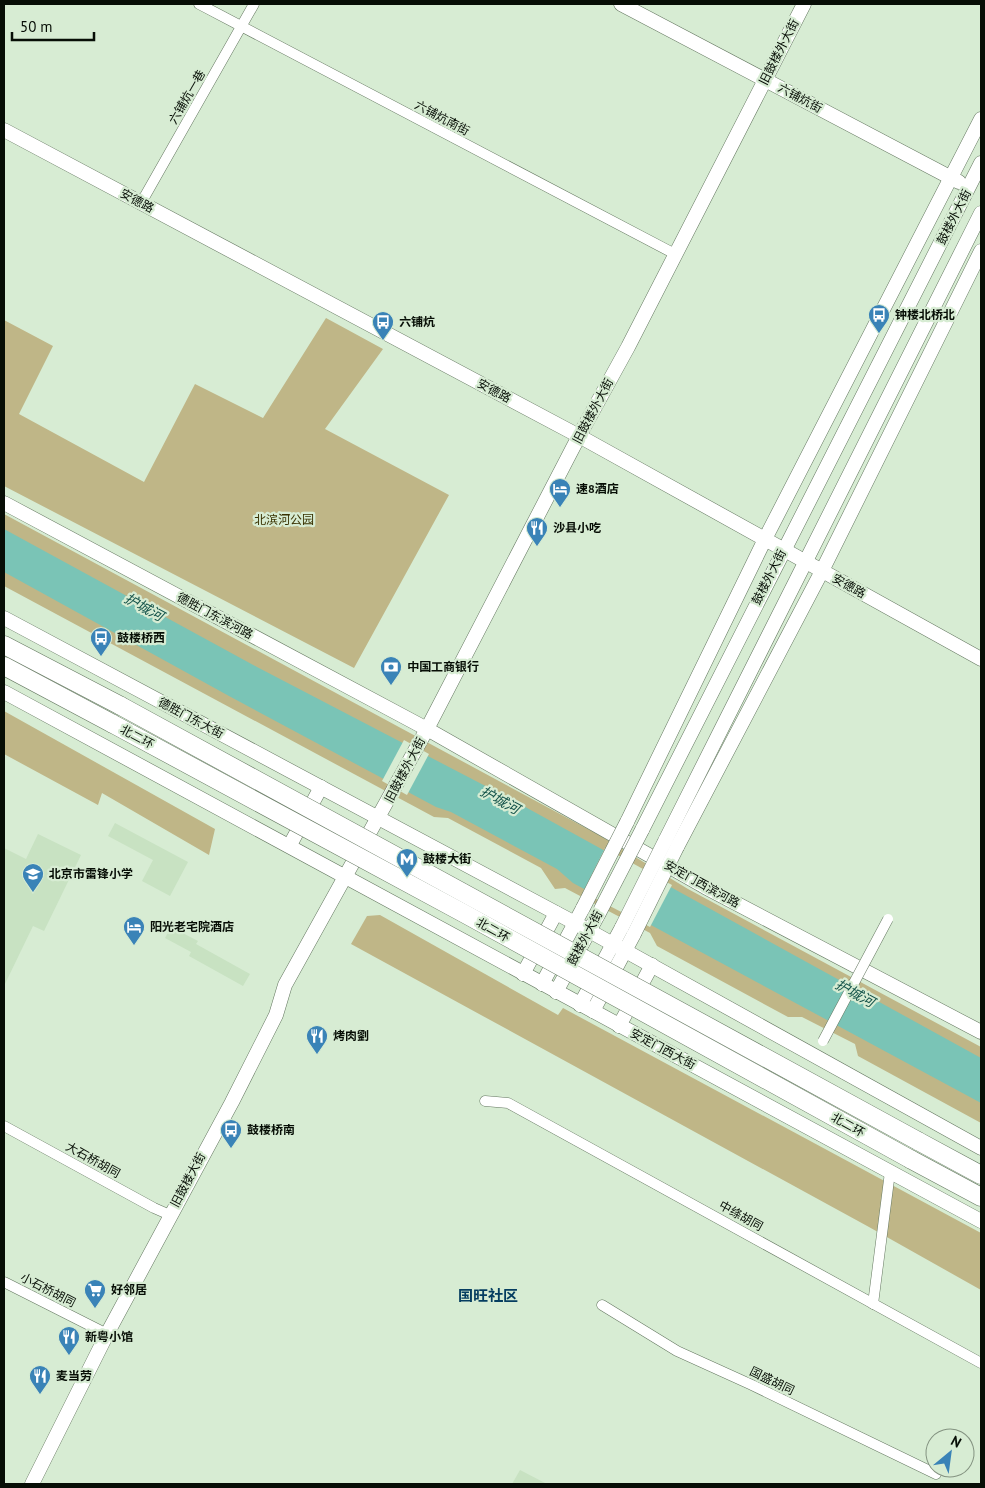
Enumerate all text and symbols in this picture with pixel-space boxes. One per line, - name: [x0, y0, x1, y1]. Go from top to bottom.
- scale bar: [12, 10, 95, 42]
- street label: 旧鼓楼外大街: [756, 16, 802, 87]
- text: 50 m: [20, 17, 53, 36]
- street label: 六铺炕一巷: [165, 67, 208, 126]
- street label: 六铺炕街: [776, 80, 825, 115]
- street label: 六铺炕南街: [412, 97, 472, 138]
- street label: 安德路: [118, 185, 157, 216]
- street label: 鼓楼外大街: [933, 187, 974, 247]
- bus stop icon: 钟楼北桥北: [867, 303, 891, 334]
- place label: 钟楼北桥北: [895, 307, 955, 322]
- bus stop icon: 六铺炕: [371, 310, 395, 341]
- place label: 六铺炕: [399, 314, 435, 329]
- street label: 安德路: [475, 375, 514, 406]
- street label: 旧鼓楼外大街: [569, 375, 616, 446]
- hotel icon: 速8酒店: [548, 477, 572, 508]
- place label: 速8酒店: [576, 481, 619, 496]
- park label: 北滨河公园: [254, 512, 314, 527]
- restaurant icon: 沙县小吃: [525, 516, 549, 547]
- place label: 沙县小吃: [553, 520, 601, 535]
- street label: 鼓楼外大街: [748, 547, 789, 607]
- street label: 安德路: [830, 570, 869, 601]
- water label: 护城河: [121, 589, 169, 627]
- street label: 德胜门东滨河路: [175, 589, 256, 642]
- bus stop icon: 鼓楼桥西: [89, 626, 113, 657]
- place label: 鼓楼桥西: [117, 630, 165, 645]
- bank icon: 中国工商银行: [379, 655, 403, 686]
- place label: 中国工商银行: [407, 659, 479, 674]
- street label: 德胜门东大街: [156, 694, 227, 741]
- street label: 北二环: [118, 721, 157, 752]
- street label: 旧鼓楼外大街: [381, 734, 428, 805]
- water label: 护城河: [477, 782, 525, 820]
- metro station icon: 鼓楼大街: [395, 847, 419, 878]
- place label: 鼓楼大街: [423, 851, 471, 866]
- street label: 安定门西滨河路: [662, 857, 743, 910]
- school or university icon: 北京市雷锋小学: [21, 862, 45, 893]
- place label: 北京市雷锋小学: [49, 866, 133, 881]
- street label: 鼓楼外大街: [564, 908, 605, 968]
- street label: 北二环: [474, 914, 513, 945]
- hotel icon: 阳光老宅院酒店: [122, 915, 146, 946]
- place label: 阳光老宅院酒店: [150, 919, 234, 934]
- water label: 护城河: [832, 975, 880, 1013]
- restaurant icon: 烤肉劉: [305, 1024, 329, 1055]
- street label: 安定门西大街: [628, 1025, 699, 1072]
- place label: 烤肉劉: [333, 1028, 369, 1043]
- street label: 北二环: [829, 1109, 868, 1140]
- bus stop icon: 鼓楼桥南: [219, 1118, 243, 1149]
- place label: 鼓楼桥南: [247, 1122, 295, 1137]
- street label: 大石桥胡同: [63, 1138, 123, 1181]
- street label: 旧鼓楼大街: [167, 1150, 208, 1210]
- street label: 中绦胡同: [717, 1197, 766, 1234]
- street label: 小石桥胡同: [18, 1269, 78, 1310]
- supermarket icon: 好邻居: [83, 1278, 107, 1309]
- place label: 好邻居: [111, 1282, 147, 1297]
- district label: 国旺社区: [458, 1286, 518, 1305]
- restaurant icon: 新粤小馆: [57, 1325, 81, 1356]
- place label: 新粤小馆: [85, 1329, 133, 1344]
- street label: 国盛胡同: [747, 1363, 797, 1398]
- restaurant icon: 麦当劳: [28, 1364, 52, 1395]
- place label: 麦当劳: [56, 1368, 92, 1383]
- north arrow: [925, 1428, 975, 1478]
- text: N: [948, 1432, 965, 1452]

